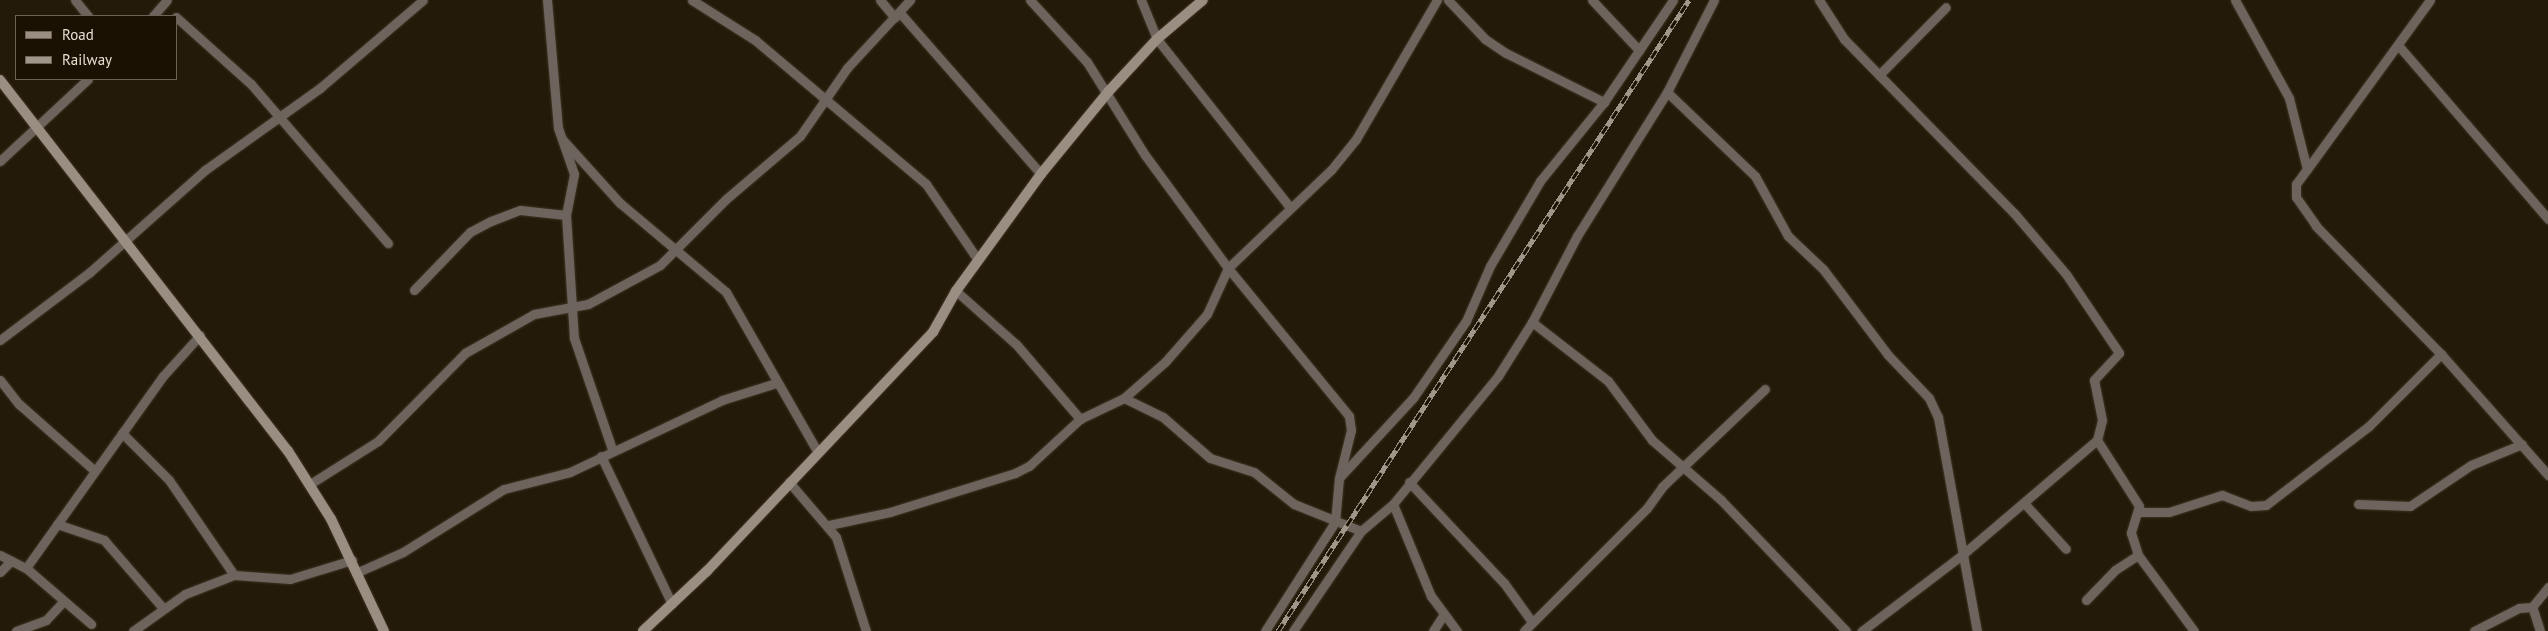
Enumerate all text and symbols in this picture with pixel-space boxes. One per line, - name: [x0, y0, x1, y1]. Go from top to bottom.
- legend: [15, 15, 178, 80]
- text: Road: [62, 25, 94, 44]
- text: Railway: [62, 50, 112, 69]

